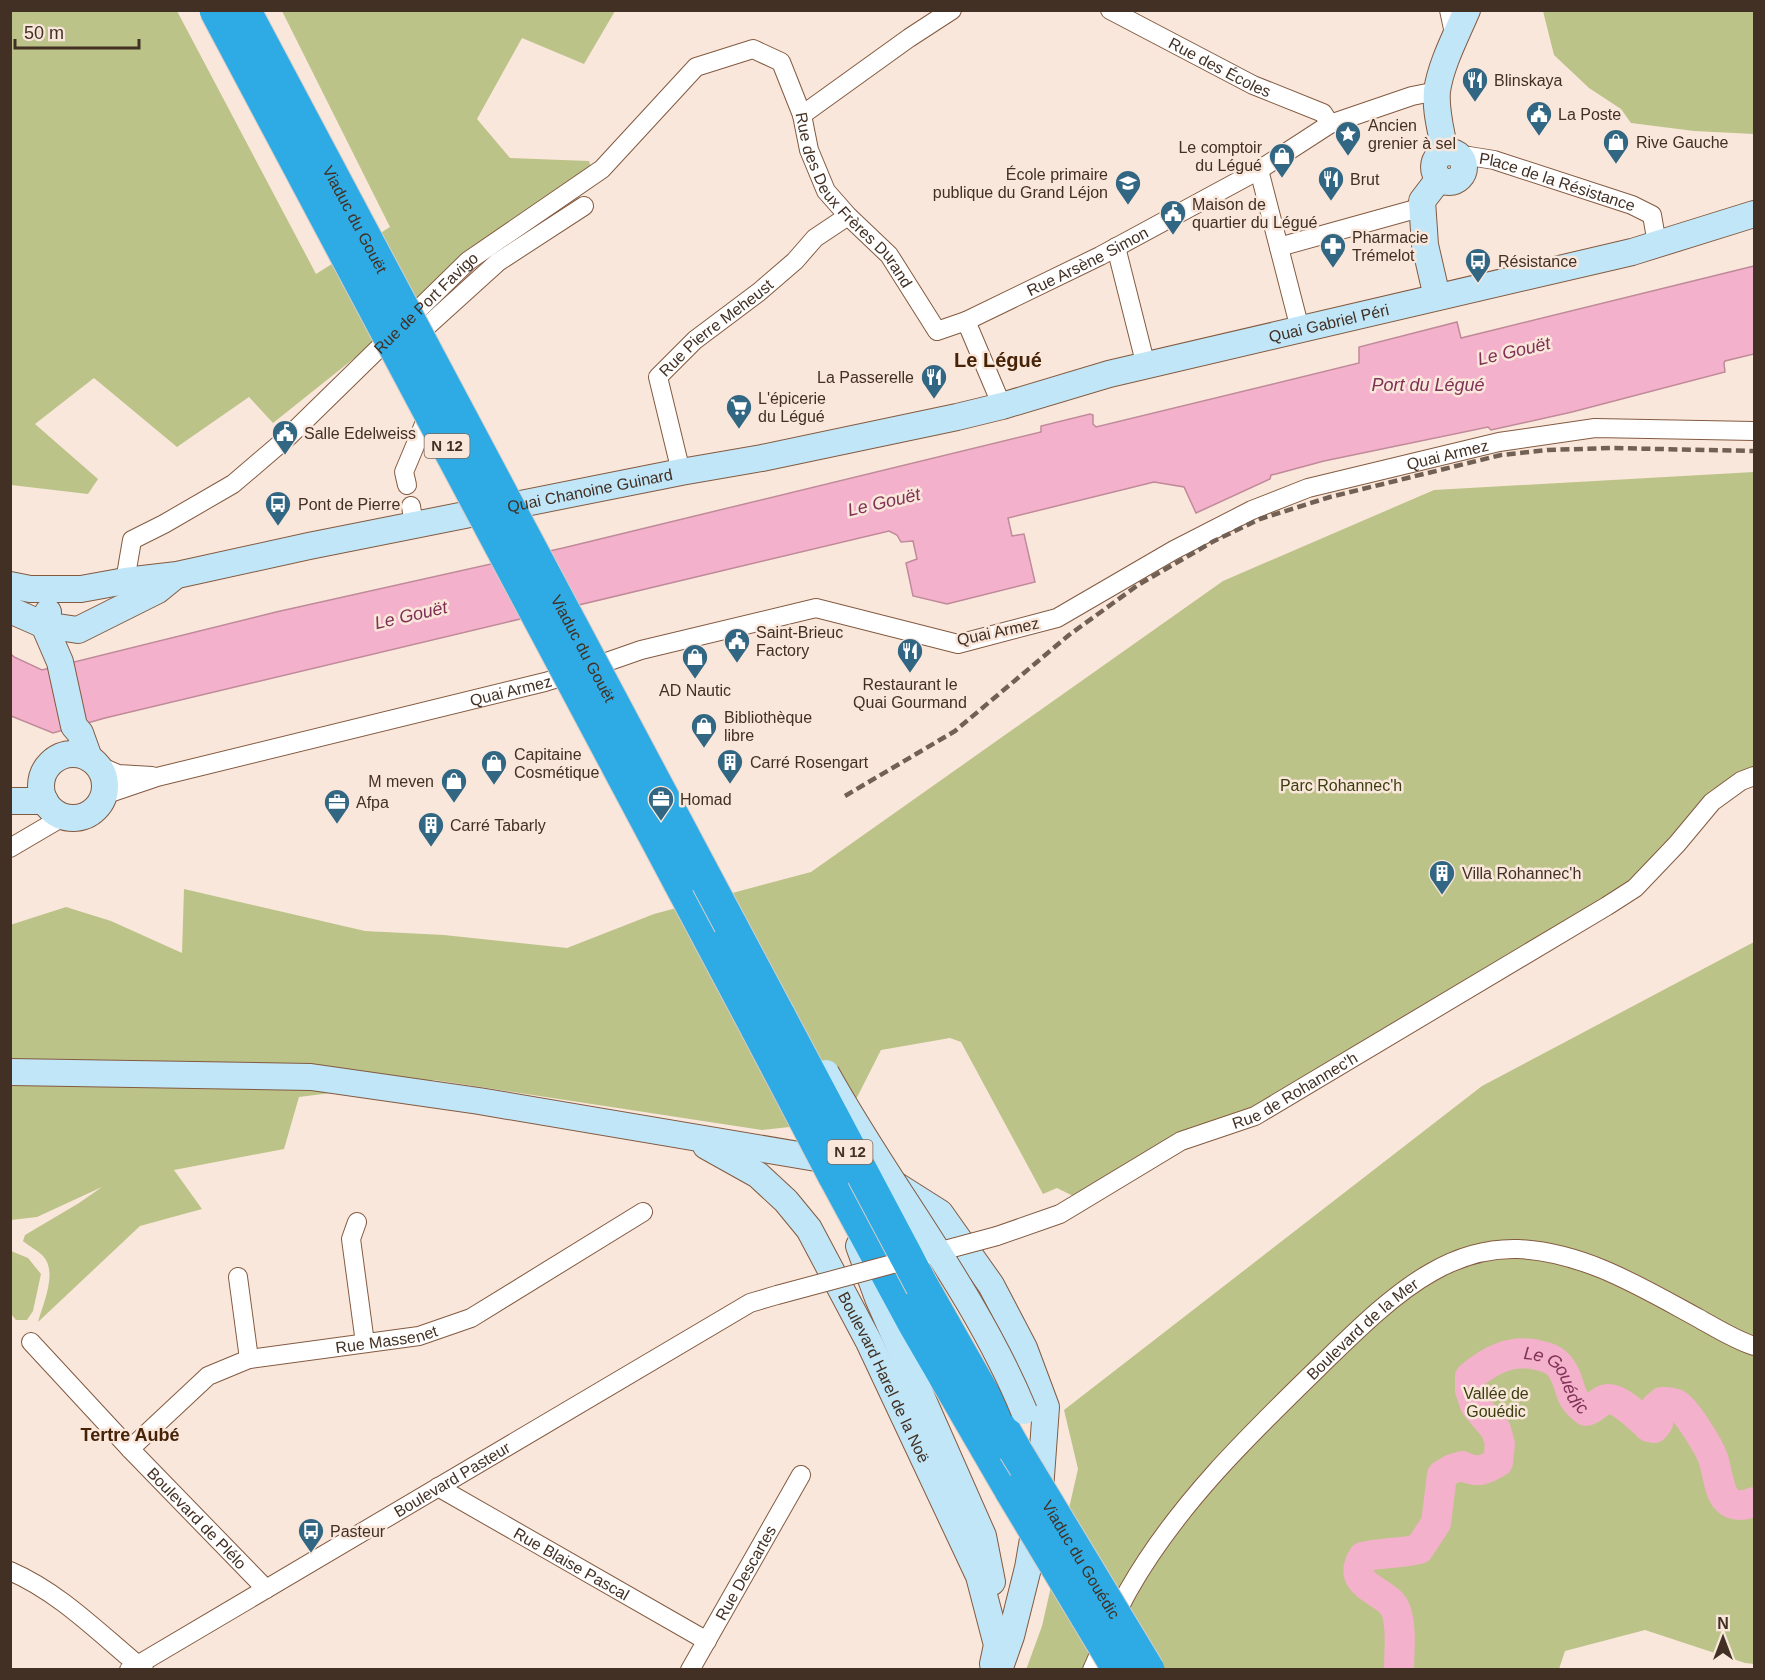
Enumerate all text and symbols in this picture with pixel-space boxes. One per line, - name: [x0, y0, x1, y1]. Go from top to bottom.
- scale bar: [15, 12, 140, 50]
- text: 50 m: [24, 23, 64, 43]
- street label: Rue des Écoles: [1166, 34, 1273, 100]
- restaurant icon: Blinskaya: [1460, 65, 1490, 103]
- place label: Blinskaya: [1494, 72, 1563, 89]
- public building icon: La Poste: [1524, 99, 1554, 137]
- place label: La Poste: [1558, 106, 1621, 123]
- street label: Rue des Deux Frères Durand: [793, 111, 915, 291]
- place label: Ancien grenier à sel: [1368, 117, 1456, 152]
- place icon: Ancien grenier à sel: [1333, 119, 1363, 157]
- shop icon: Rive Gauche: [1601, 127, 1631, 165]
- place label: Rive Gauche: [1636, 134, 1729, 151]
- place label: Le comptoir du Légué: [1178, 139, 1263, 174]
- shop icon: Le comptoir du Légué: [1267, 141, 1297, 179]
- street label: Place de la Résistance: [1478, 150, 1637, 214]
- street label: Viaduc du Gouët: [319, 163, 391, 277]
- restaurant icon: Brut: [1316, 164, 1346, 202]
- place label: École primaire publique du Grand Léjon: [933, 165, 1108, 201]
- school or university icon: École primaire publique du Grand Léjon: [1113, 168, 1143, 206]
- place label: Brut: [1350, 171, 1380, 188]
- place label: Maison de quartier du Légué: [1192, 196, 1318, 231]
- public building icon: Maison de quartier du Légué: [1158, 198, 1188, 236]
- street label: Rue Arsène Simon: [1024, 224, 1151, 299]
- place label: Pharmacie Trémelot: [1352, 229, 1429, 264]
- pharmacy icon: Pharmacie Trémelot: [1318, 231, 1348, 269]
- bus stop icon: Résistance: [1463, 246, 1493, 284]
- street label: Rue de Port Favigo: [371, 249, 481, 357]
- place label: Résistance: [1498, 253, 1577, 270]
- street label: Rue Pierre Meheust: [656, 276, 777, 380]
- street label: Quai Gabriel Péri: [1267, 301, 1391, 345]
- water label: Le Gouët: [1476, 333, 1553, 369]
- district label: Le Légué: [954, 349, 1042, 371]
- restaurant icon: La Passerelle: [919, 362, 949, 400]
- place label: La Passerelle: [817, 369, 914, 386]
- water label: Port du Légué: [1371, 375, 1485, 395]
- place label: L'épicerie du Légué: [758, 390, 826, 425]
- supermarket icon: L'épicerie du Légué: [724, 392, 754, 430]
- public building icon: Salle Edelweiss: [270, 418, 300, 456]
- place label: Salle Edelweiss: [304, 425, 416, 442]
- road number: N 12: [424, 434, 470, 458]
- street label: Quai Armez: [1405, 437, 1490, 473]
- street label: Quai Chanoine Guinard: [506, 466, 674, 515]
- water label: Le Gouët: [846, 484, 923, 520]
- bus stop icon: Pont de Pierre: [263, 489, 293, 527]
- place label: Pont de Pierre: [298, 496, 400, 513]
- street label: Viaduc du Gouët: [548, 592, 619, 706]
- water label: Le Gouët: [373, 597, 450, 633]
- street label: Quai Armez: [955, 614, 1041, 648]
- place label: Saint-Brieuc Factory: [756, 624, 843, 659]
- public building icon: Saint-Brieuc Factory: [722, 626, 752, 664]
- restaurant icon: Restaurant le Quai Gourmand: [895, 636, 925, 674]
- shop icon: AD Nautic: [680, 642, 710, 680]
- street label: Quai Armez: [468, 672, 554, 709]
- place label: Restaurant le Quai Gourmand: [853, 676, 967, 711]
- place label: AD Nautic: [659, 682, 731, 699]
- place label: Bibliothèque libre: [724, 709, 812, 744]
- shop icon: Bibliothèque libre: [689, 711, 719, 749]
- place label: Capitaine Cosmétique: [514, 746, 599, 781]
- building icon: Carré Rosengart: [715, 747, 745, 785]
- shop icon: Capitaine Cosmétique: [479, 748, 509, 786]
- place label: Carré Rosengart: [750, 754, 869, 771]
- shop icon: M meven: [439, 766, 469, 804]
- place label: M meven: [368, 773, 434, 790]
- park label: Parc Rohannec'h: [1280, 777, 1402, 794]
- office icon: Homad: [646, 784, 676, 822]
- office icon: Afpa: [322, 787, 352, 825]
- place label: Homad: [680, 791, 732, 808]
- place label: Afpa: [356, 794, 389, 811]
- building icon: Carré Tabarly: [416, 810, 446, 848]
- place label: Carré Tabarly: [450, 817, 546, 834]
- building icon: Villa Rohannec'h: [1427, 858, 1457, 896]
- place label: Villa Rohannec'h: [1462, 865, 1581, 882]
- street label: Rue de Rohannec'h: [1230, 1049, 1360, 1132]
- road number: N 12: [828, 1140, 872, 1164]
- street label: Boulevard de la Mer: [1303, 1275, 1422, 1383]
- street label: Boulevard Harel de la Noë: [835, 1289, 932, 1465]
- street label: Rue Massenet: [334, 1322, 440, 1356]
- water label: Le Gouédic: [1523, 1343, 1592, 1419]
- park label: Vallée de Gouédic: [1463, 1385, 1529, 1420]
- district label: Tertre Aubé: [80, 1425, 180, 1445]
- street label: Boulevard Pasteur: [391, 1438, 514, 1520]
- street label: Boulevard de Plélo: [144, 1464, 250, 1573]
- street label: Viaduc du Gouédic: [1039, 1498, 1123, 1622]
- bus stop icon: Pasteur: [296, 1516, 326, 1554]
- place label: Pasteur: [330, 1523, 386, 1540]
- street label: Rue Descartes: [712, 1523, 779, 1623]
- street label: Rue Blaise Pascal: [511, 1524, 632, 1604]
- north arrow: [1693, 1608, 1753, 1668]
- text: N: [1717, 1615, 1729, 1632]

